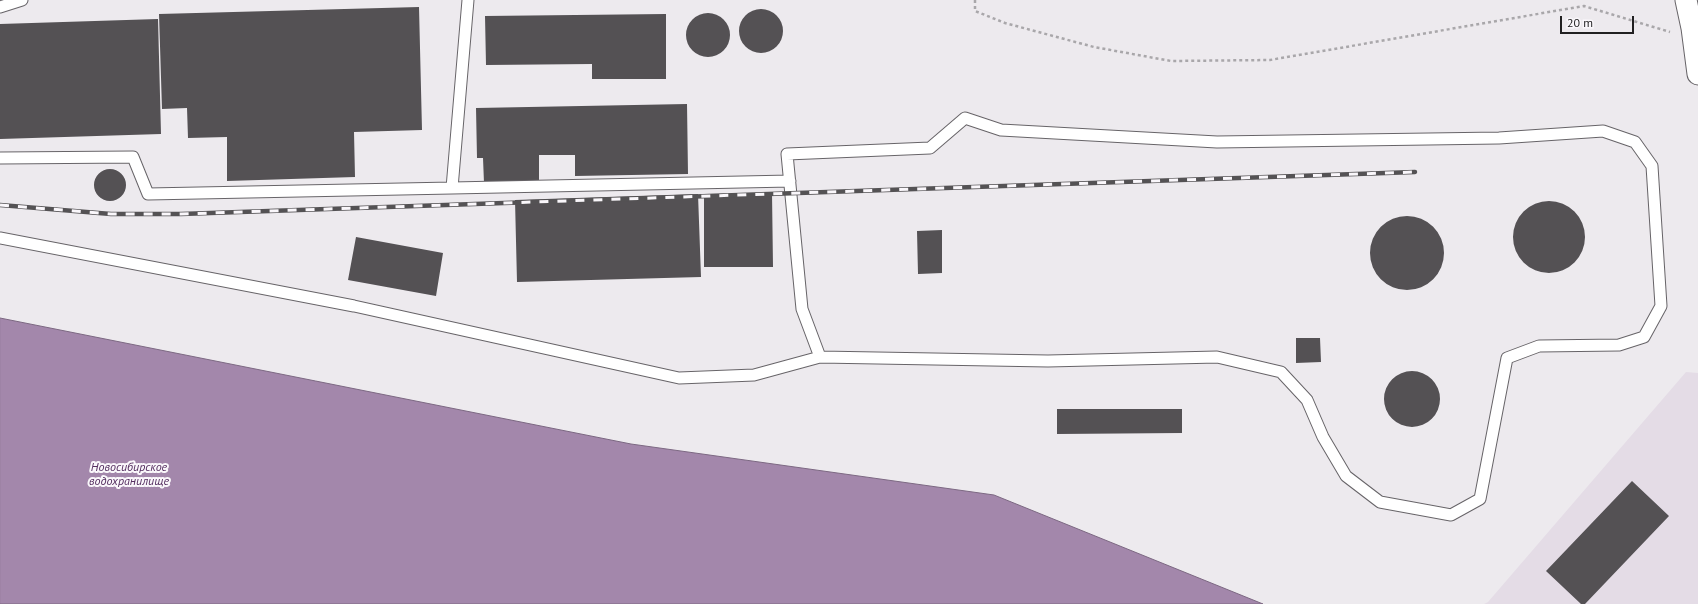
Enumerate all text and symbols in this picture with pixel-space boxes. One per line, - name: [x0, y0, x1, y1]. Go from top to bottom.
- scale bar: [1562, 8, 1636, 34]
- text: 20 m: [1567, 15, 1593, 30]
- water label: Новосибирское водохранилище: [89, 461, 169, 489]

